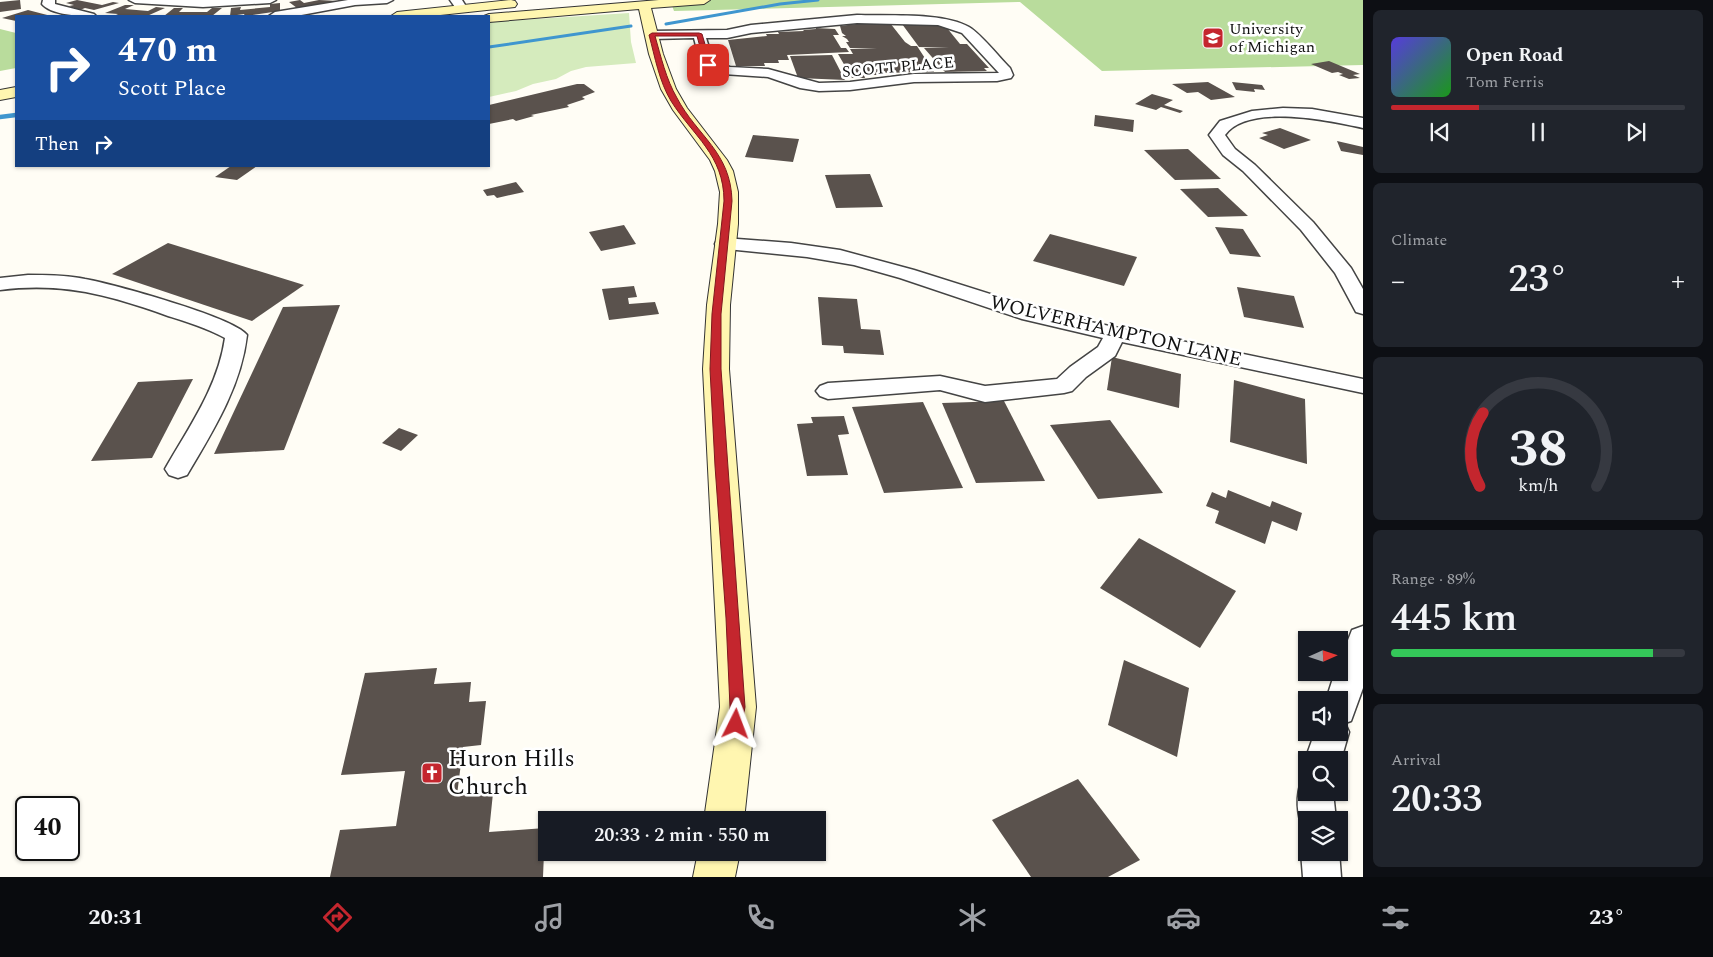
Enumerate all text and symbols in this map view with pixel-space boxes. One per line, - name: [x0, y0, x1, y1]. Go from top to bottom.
- place label: University of Michigan: [1229, 17, 1315, 59]
- text: 470 m: [118, 24, 217, 77]
- school or university icon: University of Michigan: [1201, 26, 1225, 50]
- icon: right: [35, 35, 100, 100]
- text: Open Road: [1466, 41, 1563, 70]
- pin: [687, 44, 729, 86]
- street label: SCOTT PLACE: [841, 50, 955, 84]
- icon: arrive: [694, 51, 722, 79]
- text: Tom Ferris: [1466, 70, 1544, 94]
- text: Scott Place: [118, 72, 226, 105]
- icon: previous: [1426, 118, 1454, 146]
- icon: pause: [1524, 118, 1552, 146]
- icon: next: [1622, 118, 1650, 146]
- text: Then: [35, 130, 79, 159]
- icon: right: [89, 130, 117, 158]
- text: Climate: [1391, 228, 1447, 252]
- text: 23°: [1508, 251, 1568, 309]
- text: −: [1391, 260, 1405, 303]
- text: +: [1671, 260, 1685, 303]
- street label: WOLVERHAMPTON LANE: [987, 287, 1245, 375]
- text: 38: [1509, 410, 1567, 489]
- text: km/h: [1518, 472, 1558, 499]
- text: Range · 89%: [1391, 567, 1475, 591]
- text: 445 km: [1391, 590, 1517, 648]
- north arrow: [1298, 631, 1348, 681]
- map controls: [1298, 631, 1348, 861]
- button: sound: [1298, 691, 1348, 741]
- position arrow: [709, 697, 761, 749]
- place label: Huron Hills Church: [448, 741, 575, 805]
- text: Arrival: [1391, 748, 1441, 772]
- button: search: [1298, 751, 1348, 801]
- church icon: Huron Hills Church: [420, 761, 444, 785]
- text: 20:33: [1391, 771, 1482, 829]
- speed limit sign: 40: [15, 796, 80, 861]
- button: layers: [1298, 811, 1348, 861]
- text: 20:33 · 2 min · 550 m: [594, 821, 770, 850]
- icon: directions: [320, 900, 355, 935]
- icon: music: [532, 900, 567, 935]
- icon: phone: [743, 900, 778, 935]
- icon: climate: [955, 900, 990, 935]
- icon: car: [1166, 900, 1201, 935]
- icon: filters: [1378, 900, 1413, 935]
- text: 20:31: [88, 901, 144, 934]
- text: 23°: [1589, 901, 1625, 934]

